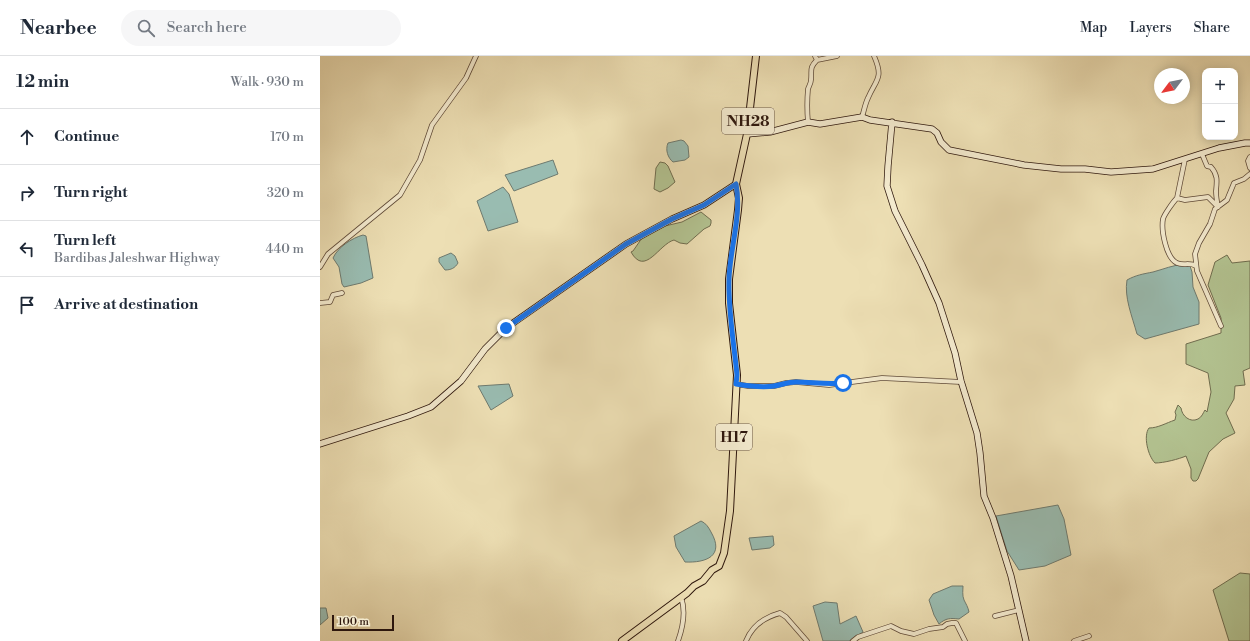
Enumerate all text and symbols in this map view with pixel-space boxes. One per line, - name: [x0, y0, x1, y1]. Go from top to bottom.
- search box: [121, 10, 401, 46]
- text: Nearbee: [20, 16, 97, 40]
- icon: search: [135, 17, 157, 39]
- text: Search here: [167, 18, 247, 37]
- text: Map: [1080, 19, 1107, 37]
- text: Layers: [1129, 19, 1172, 37]
- text: Share: [1194, 19, 1230, 37]
- north arrow: [1154, 68, 1190, 104]
- map controls: [1202, 68, 1238, 140]
- button: +: [1202, 68, 1238, 104]
- text: 12 min: [16, 71, 69, 93]
- text: Walk · 930 m: [231, 74, 304, 90]
- button: −: [1202, 104, 1238, 140]
- road number: NH28: [722, 108, 774, 134]
- icon: ahead: [16, 126, 38, 148]
- text: Continue: [54, 127, 119, 146]
- text: 170 m: [270, 129, 304, 145]
- icon: right: [16, 182, 38, 204]
- text: Turn right: [54, 183, 128, 202]
- text: 320 m: [267, 185, 304, 201]
- text: Turn left: [54, 231, 116, 250]
- icon: left: [16, 238, 38, 260]
- text: 440 m: [266, 241, 304, 257]
- text: Bardibas Jaleshwar Highway: [54, 250, 220, 266]
- icon: arrive: [16, 294, 38, 316]
- text: Arrive at destination: [54, 295, 198, 314]
- route end: [497, 319, 515, 337]
- route start: [834, 374, 852, 392]
- road number: H17: [716, 424, 752, 450]
- scale bar: [332, 613, 394, 632]
- text: 100 m: [338, 615, 369, 629]

